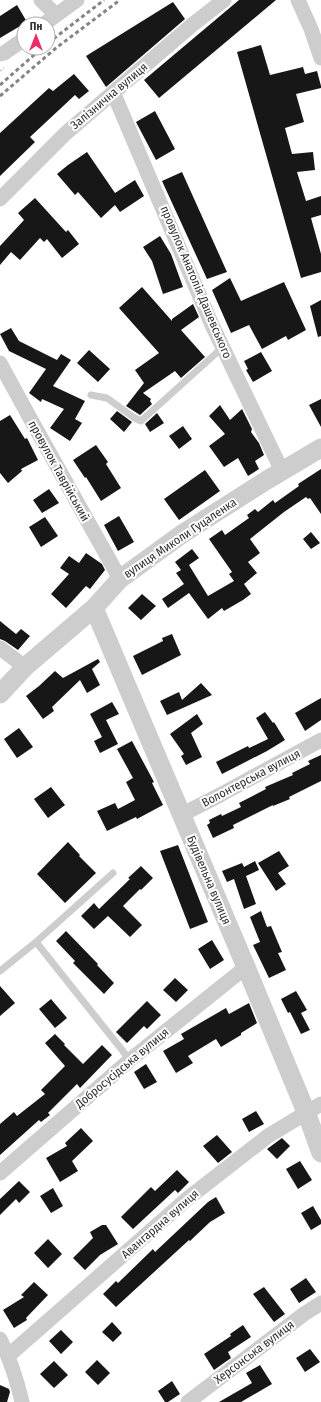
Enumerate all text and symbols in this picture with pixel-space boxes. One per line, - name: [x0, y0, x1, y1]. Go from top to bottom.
- north arrow: [16, 16, 56, 56]
- text: Пн: [30, 20, 42, 33]
- street label: Залізнична вулиця: [68, 60, 150, 132]
- street label: провулок Анатолія Дашевського: [157, 204, 235, 360]
- street label: провулок Таврійський: [25, 418, 93, 524]
- street label: вулиця Миколи Гуцаленка: [121, 495, 239, 581]
- street label: Волонтерська вулиця: [199, 746, 303, 810]
- street label: Будівельна вулиця: [184, 833, 234, 927]
- street label: Добросусідська вулиця: [72, 1025, 171, 1112]
- street label: Авангардна вулиця: [118, 1187, 202, 1261]
- street label: Херсонська вулиця: [211, 1317, 297, 1387]

